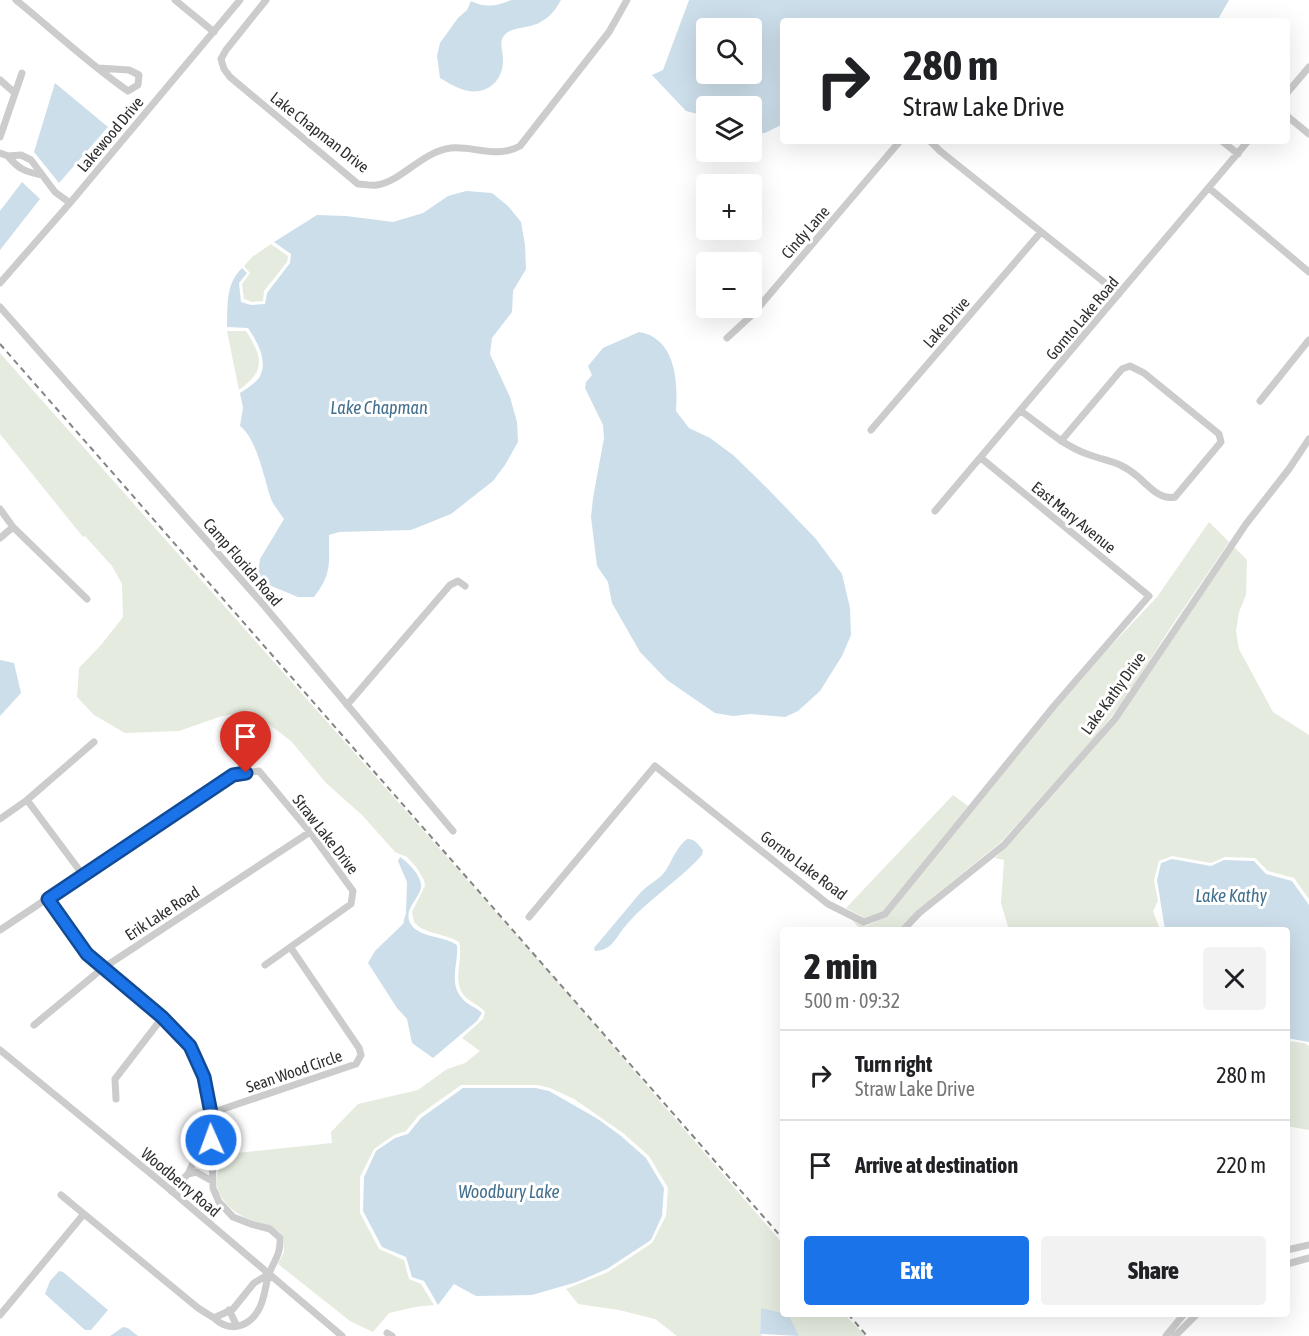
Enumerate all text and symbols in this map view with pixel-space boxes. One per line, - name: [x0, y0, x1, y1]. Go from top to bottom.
- map controls: [696, 18, 762, 318]
- button: search: [696, 18, 762, 84]
- text: 280 m: [903, 41, 998, 89]
- icon: right: [804, 42, 882, 120]
- street label: Lake Chapman Drive: [267, 88, 373, 177]
- text: Straw Lake Drive: [903, 91, 1065, 122]
- street label: Lakewood Drive: [73, 93, 147, 175]
- button: layers: [696, 96, 762, 162]
- button: +: [696, 174, 762, 240]
- street label: Cindy Lane: [777, 202, 833, 263]
- button: −: [696, 252, 762, 318]
- street label: Gornto Lake Road: [1042, 273, 1122, 363]
- street label: Lake Drive: [919, 293, 973, 351]
- water label: Lake Chapman: [330, 397, 428, 418]
- street label: East Mary Avenue: [1028, 478, 1120, 557]
- street label: Camp Florida Road: [199, 515, 286, 610]
- street label: Lake Kathy Drive: [1077, 648, 1150, 738]
- pin: [220, 711, 271, 773]
- icon: arrive: [229, 720, 262, 753]
- street label: Straw Lake Drive: [289, 791, 363, 877]
- street label: Gornto Lake Road: [757, 827, 851, 903]
- street label: Erik Lake Road: [122, 882, 202, 944]
- water label: Lake Kathy: [1195, 885, 1267, 906]
- text: 2 min: [804, 945, 878, 987]
- button: close: [1203, 947, 1266, 1010]
- text: 500 m · 09:32: [804, 989, 900, 1012]
- street label: Sean Wood Circle: [244, 1046, 344, 1096]
- text: Turn right: [855, 1051, 932, 1077]
- icon: right: [804, 1059, 837, 1092]
- text: 280 m: [1216, 1062, 1266, 1088]
- text: Straw Lake Drive: [855, 1077, 975, 1100]
- position arrow: [179, 1108, 243, 1172]
- street label: Woodberry Road: [137, 1144, 224, 1221]
- icon: arrive: [804, 1149, 837, 1182]
- text: Arrive at destination: [855, 1152, 1018, 1178]
- text: 220 m: [1216, 1152, 1266, 1178]
- water label: Woodbury Lake: [458, 1181, 560, 1202]
- button: Exit: [804, 1236, 1029, 1305]
- button: Share: [1041, 1236, 1266, 1305]

